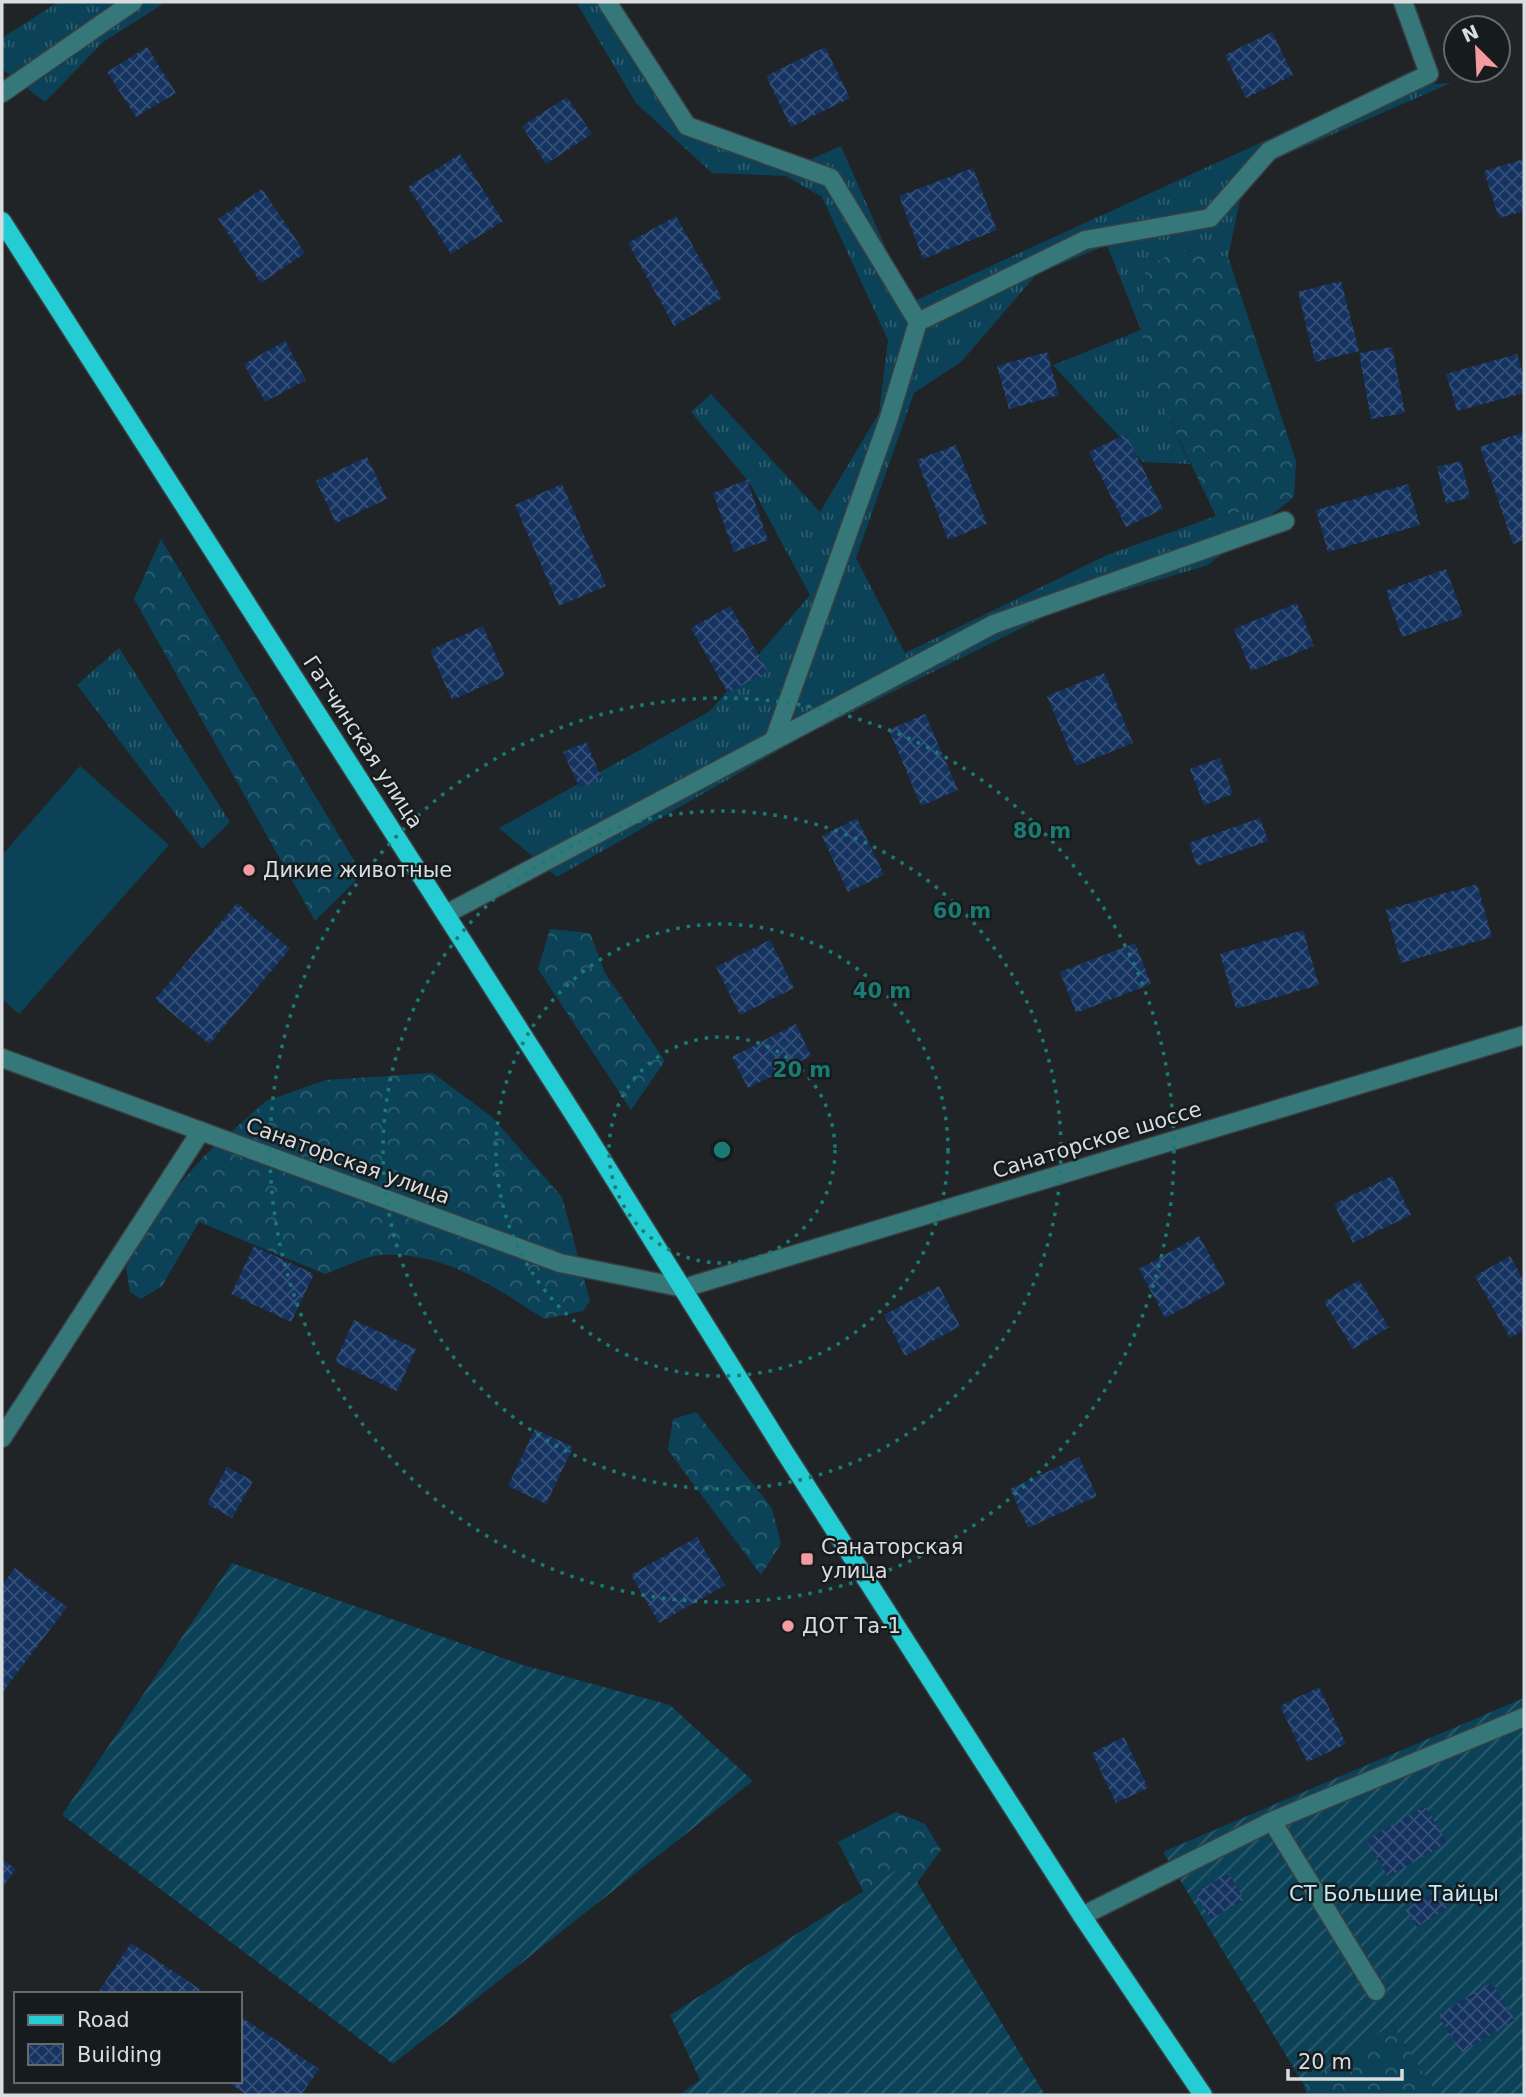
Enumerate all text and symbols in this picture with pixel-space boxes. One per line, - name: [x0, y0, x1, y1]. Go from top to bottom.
- north arrow: [1442, 14, 1512, 84]
- text: N: [1458, 20, 1482, 47]
- street label: Гатчинская улица: [298, 651, 428, 833]
- text: 80 m: [1013, 819, 1071, 843]
- place label: Дикие животные: [263, 858, 452, 882]
- marker: Дикие животные: [241, 862, 257, 878]
- text: 60 m: [933, 899, 991, 923]
- text: 40 m: [853, 979, 911, 1003]
- text: 20 m: [773, 1058, 831, 1082]
- street label: Санаторское шоссе: [990, 1097, 1204, 1183]
- street label: Санаторская улица: [243, 1113, 453, 1209]
- centre of rings: [710, 1138, 734, 1162]
- place label: Санаторская улица: [821, 1535, 963, 1583]
- marker: Санаторская улица: [799, 1551, 815, 1567]
- place label: ДОТ Та-1: [802, 1614, 901, 1638]
- marker: ДОТ Та-1: [780, 1618, 796, 1634]
- park label: СТ Большие Тайцы: [1289, 1882, 1499, 1906]
- legend: [14, 1992, 242, 2083]
- text: Road: [77, 2008, 130, 2032]
- scale bar: [1288, 2038, 1402, 2082]
- text: Building: [77, 2043, 162, 2067]
- text: 20 m: [1298, 2050, 1352, 2074]

